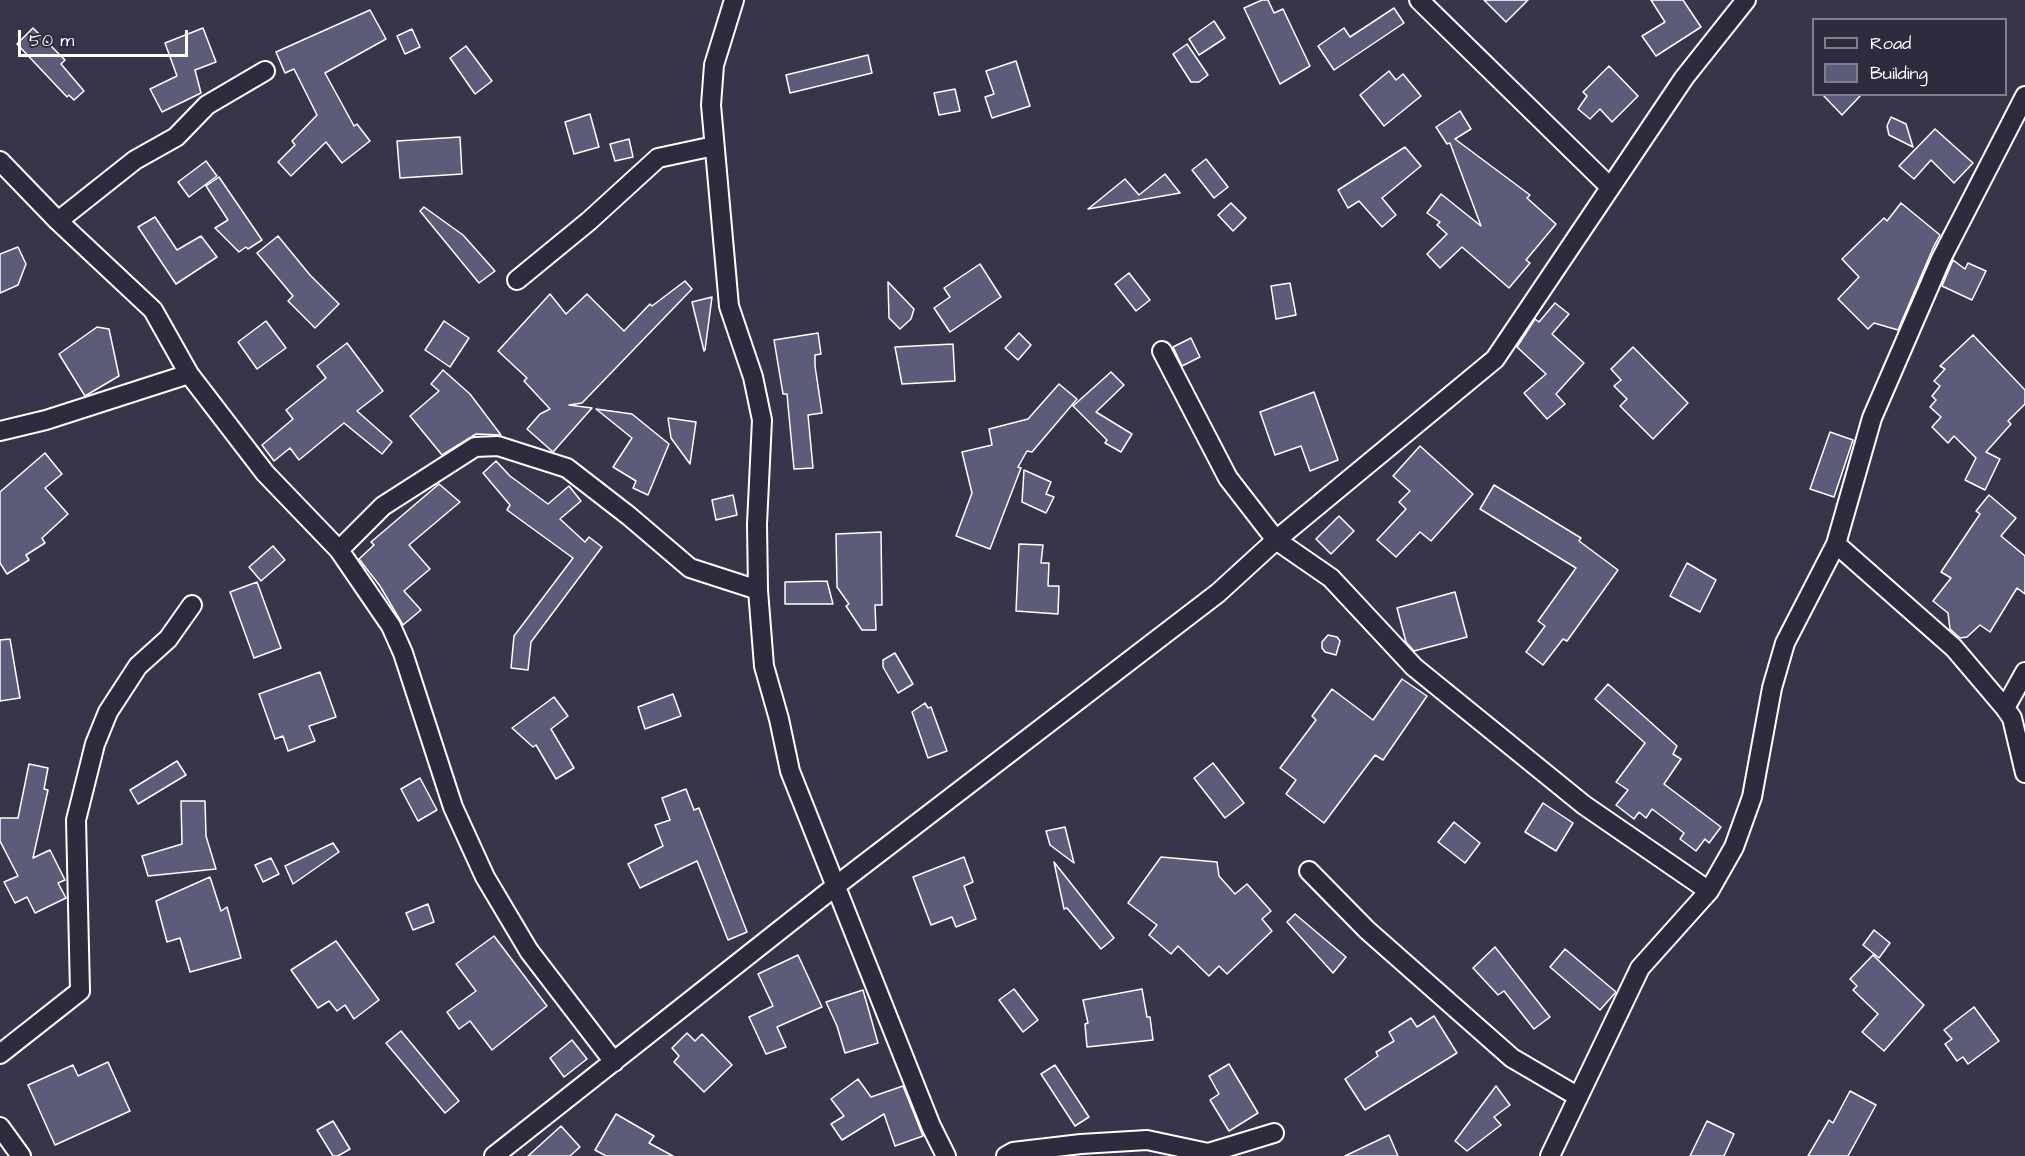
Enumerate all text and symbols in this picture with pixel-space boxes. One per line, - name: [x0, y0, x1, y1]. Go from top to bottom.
- scale bar: [21, 18, 190, 56]
- legend: [1812, 18, 2007, 96]
- text: 50 m: [29, 28, 74, 53]
- text: Road: [1870, 31, 1911, 56]
- text: Building: [1870, 61, 1928, 86]

